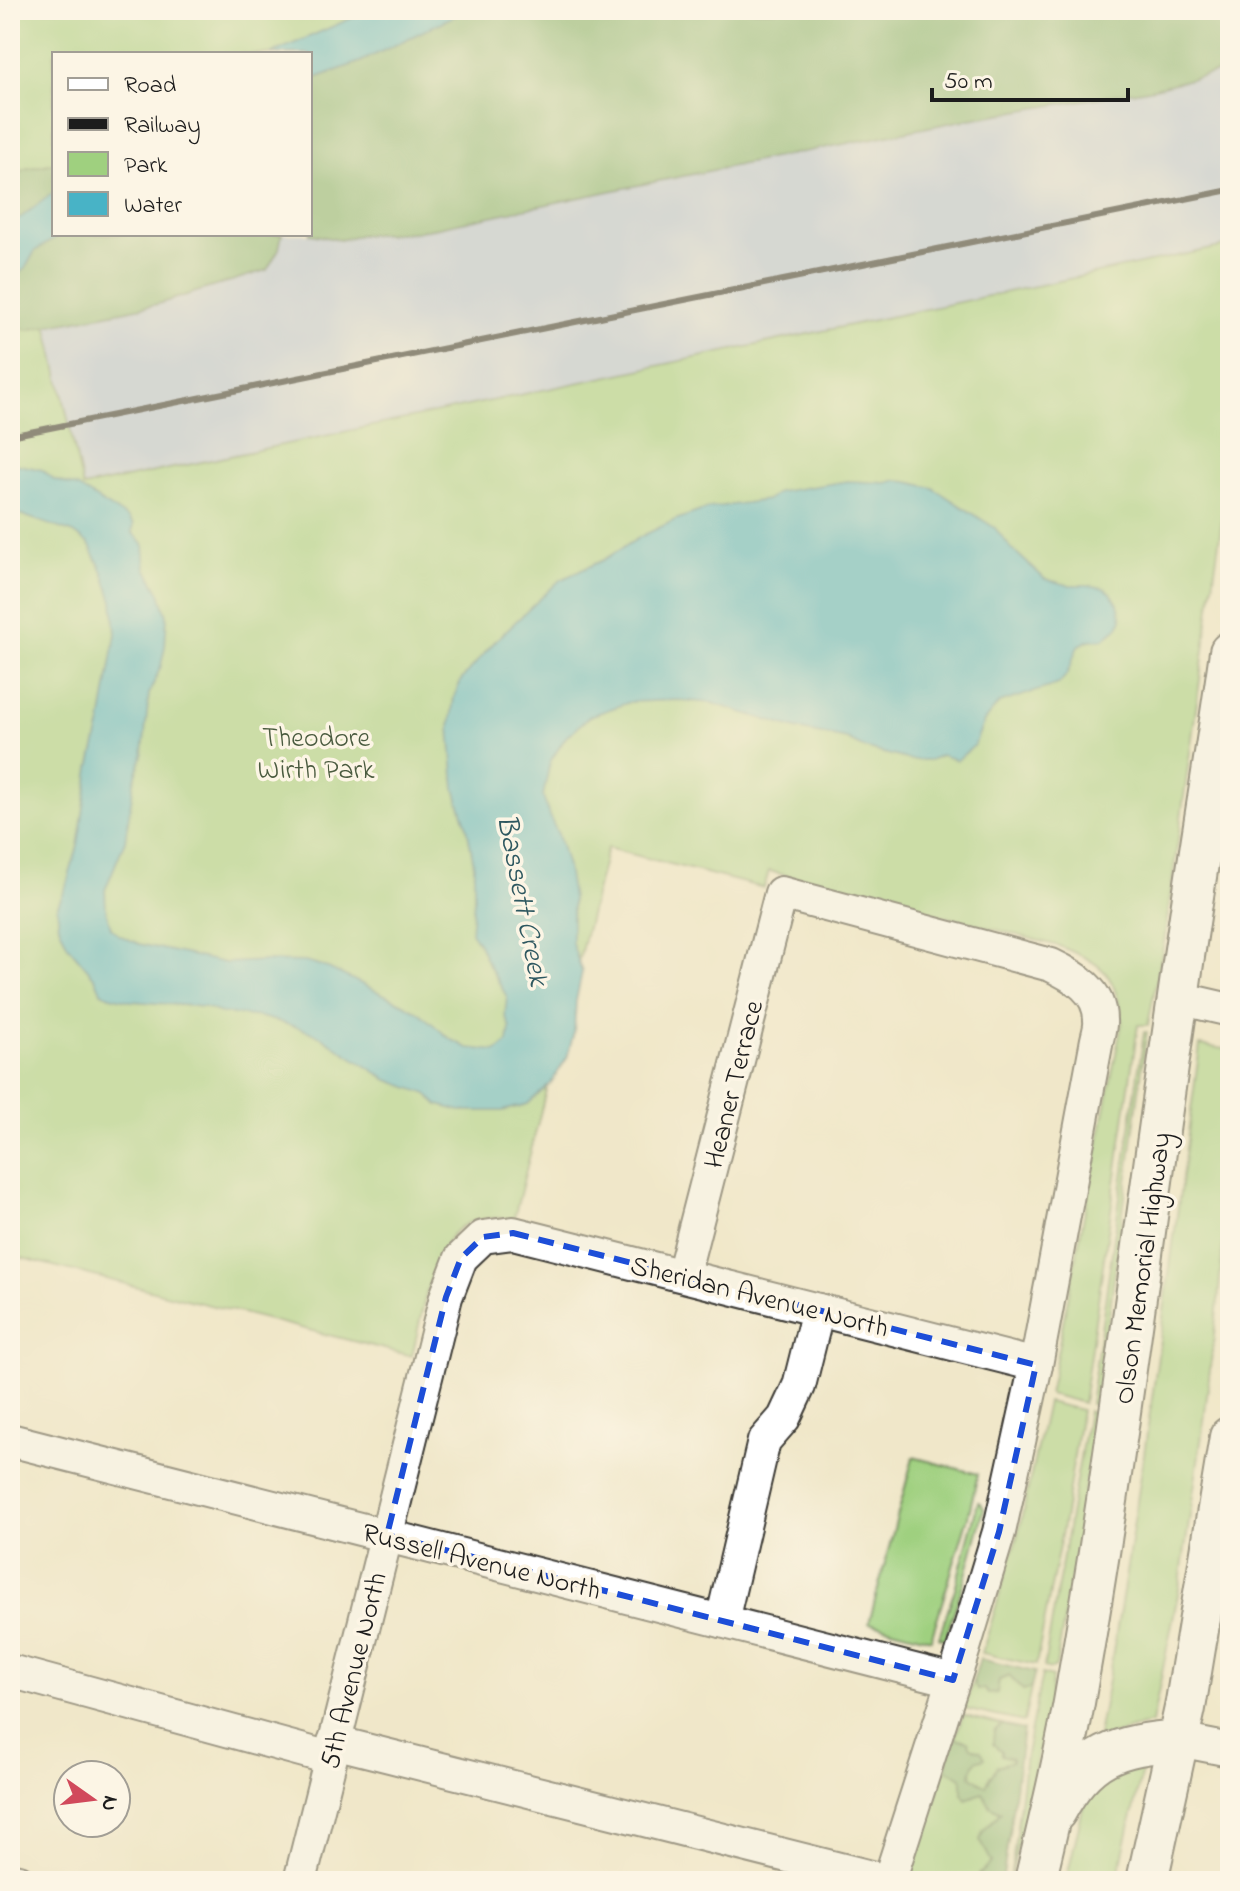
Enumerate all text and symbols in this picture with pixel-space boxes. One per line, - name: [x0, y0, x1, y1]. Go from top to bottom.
- legend: [52, 52, 312, 236]
- scale bar: [932, 52, 1128, 102]
- text: 50 m: [944, 65, 993, 100]
- text: Road: [124, 69, 177, 104]
- text: Railway: [124, 109, 201, 145]
- text: Park: [124, 149, 168, 184]
- text: Water: [124, 189, 182, 224]
- park label: Theodore Wirth Park: [257, 719, 375, 792]
- water label: Bassett Creek: [483, 811, 560, 992]
- street label: Heaner Terrace: [695, 996, 776, 1173]
- street label: Olson Memorial Highway: [1105, 1130, 1184, 1407]
- street label: Sheridan Avenue North: [626, 1246, 893, 1350]
- street label: Russell Avenue North: [358, 1514, 605, 1613]
- street label: 5th Avenue North: [311, 1568, 400, 1773]
- north arrow: [52, 1759, 132, 1839]
- text: N: [91, 1792, 126, 1814]

